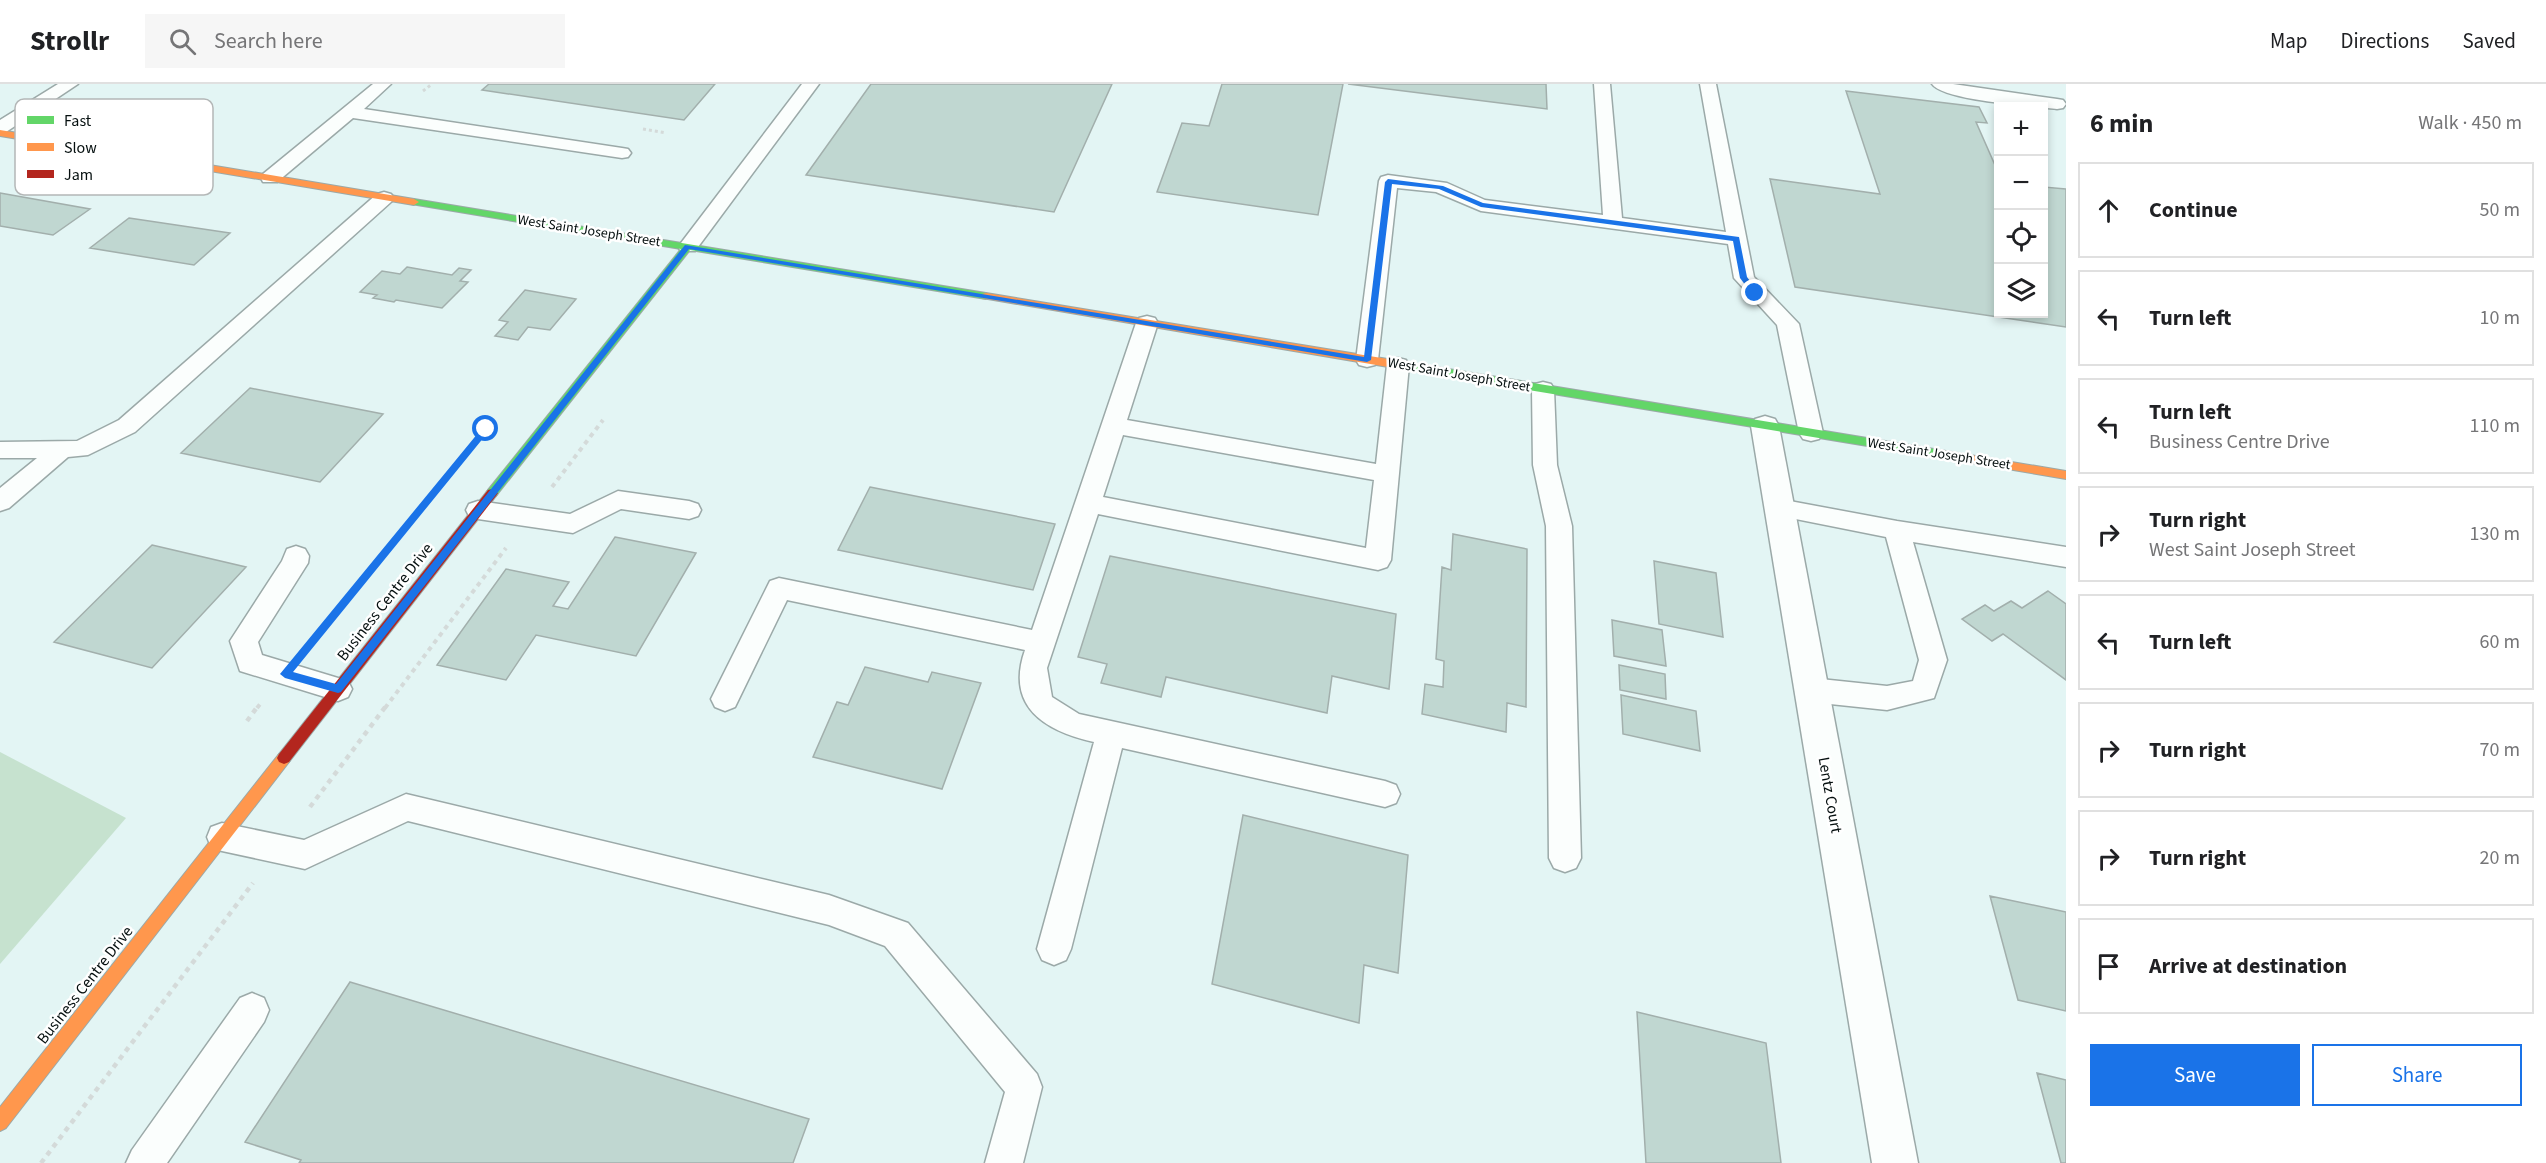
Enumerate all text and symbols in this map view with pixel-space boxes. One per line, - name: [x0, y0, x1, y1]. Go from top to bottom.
- search box: [145, 14, 565, 68]
- text: Strollr: [30, 21, 109, 61]
- icon: search: [166, 25, 199, 58]
- text: Search here: [214, 25, 323, 57]
- text: Map: [2270, 26, 2308, 56]
- text: Directions: [2341, 26, 2429, 56]
- text: Saved: [2462, 26, 2516, 56]
- legend: [15, 99, 213, 195]
- map controls: [1994, 102, 2048, 318]
- button: +: [1994, 102, 2048, 156]
- text: 6 min: [2090, 105, 2153, 142]
- text: Walk · 450 m: [2418, 109, 2522, 137]
- text: Fast: [64, 110, 92, 132]
- text: Slow: [64, 137, 97, 159]
- button: −: [1994, 156, 2048, 210]
- text: Jam: [64, 164, 93, 186]
- icon: ahead: [2092, 194, 2125, 227]
- text: Continue: [2149, 194, 2238, 226]
- text: 50 m: [2480, 196, 2520, 224]
- street label: West Saint Joseph Street: [516, 210, 662, 252]
- button: locate: [1994, 210, 2048, 264]
- button: layers: [1994, 264, 2048, 318]
- route end: [1741, 279, 1767, 305]
- icon: left: [2092, 302, 2125, 335]
- text: Turn left: [2149, 302, 2231, 334]
- text: 10 m: [2480, 304, 2520, 332]
- street label: West Saint Joseph Street: [1386, 353, 1532, 397]
- text: Turn left: [2149, 396, 2231, 428]
- icon: left: [2092, 410, 2125, 443]
- text: 110 m: [2470, 412, 2520, 440]
- route start: [472, 415, 498, 441]
- text: Business Centre Drive: [2149, 428, 2330, 456]
- street label: West Saint Joseph Street: [1866, 433, 2012, 475]
- text: Turn right: [2149, 504, 2246, 536]
- icon: right: [2092, 518, 2125, 551]
- text: 130 m: [2470, 520, 2520, 548]
- text: West Saint Joseph Street: [2149, 536, 2356, 564]
- street label: Business Centre Drive: [332, 538, 438, 666]
- icon: left: [2092, 626, 2125, 659]
- text: Turn left: [2149, 626, 2231, 658]
- text: 60 m: [2480, 628, 2520, 656]
- icon: right: [2092, 734, 2125, 767]
- text: Turn right: [2149, 734, 2246, 766]
- text: 70 m: [2480, 736, 2520, 764]
- street label: Lentz Court: [1812, 755, 1848, 835]
- icon: right: [2092, 842, 2125, 875]
- text: Turn right: [2149, 842, 2246, 874]
- text: 20 m: [2480, 844, 2520, 872]
- street label: Business Centre Drive: [32, 921, 138, 1049]
- icon: arrive: [2092, 950, 2125, 983]
- text: Arrive at destination: [2149, 950, 2347, 982]
- button: Save: [2090, 1044, 2300, 1106]
- button: Share: [2312, 1044, 2522, 1106]

